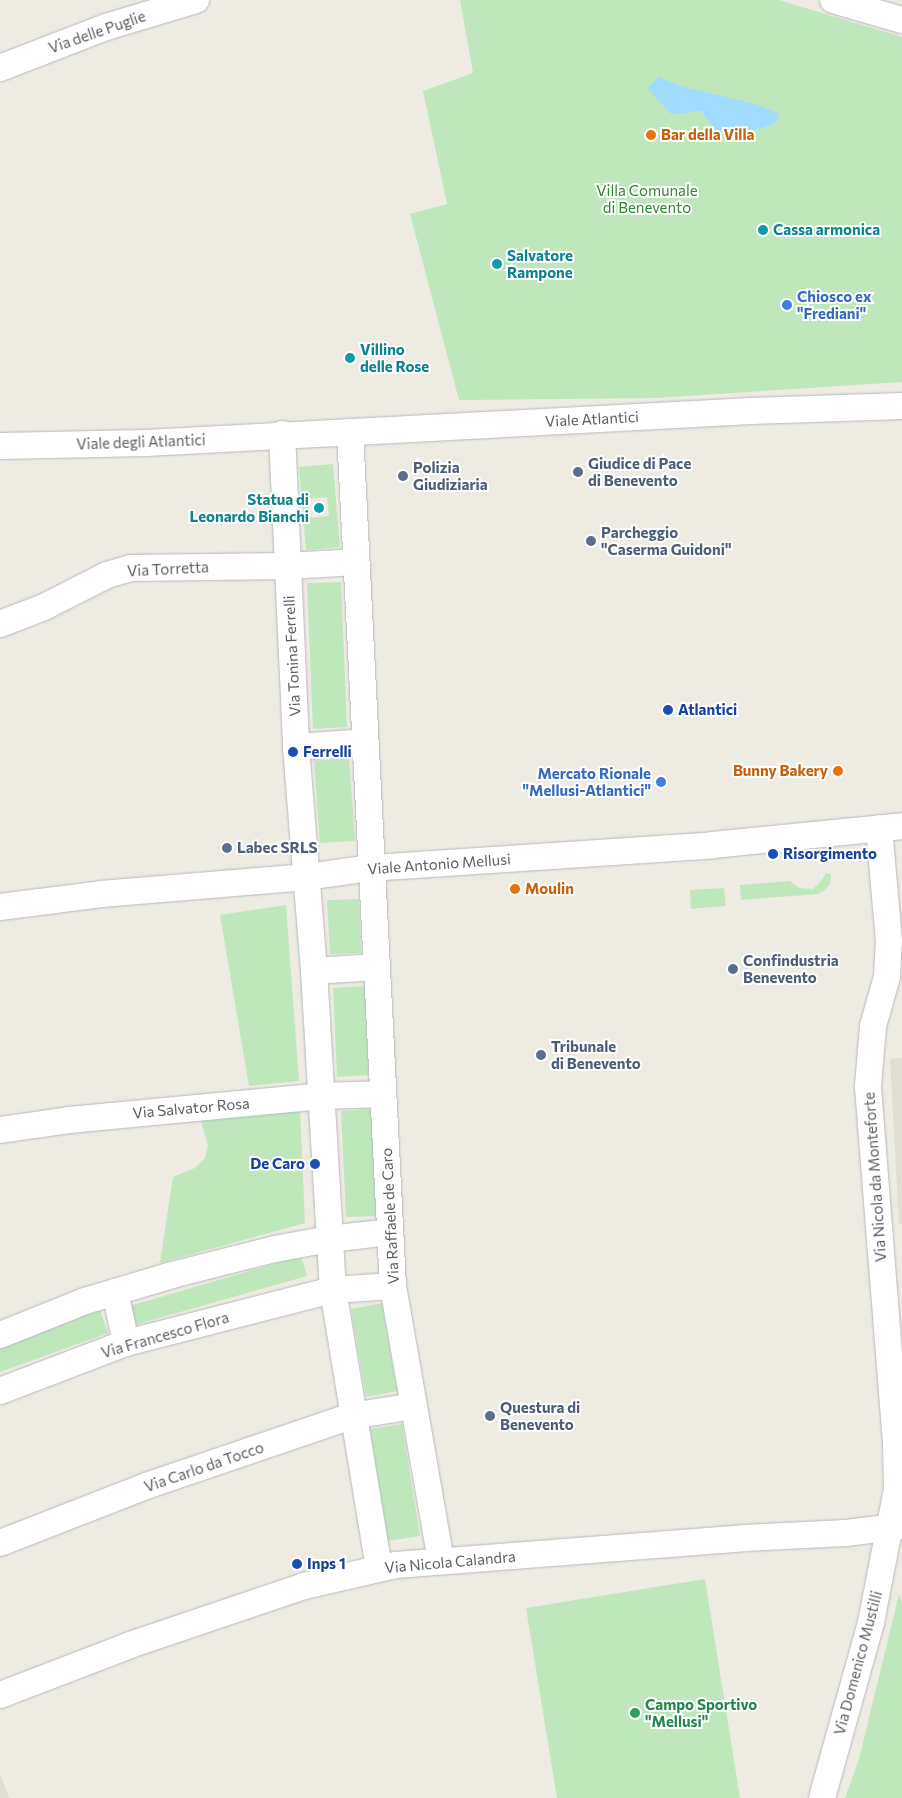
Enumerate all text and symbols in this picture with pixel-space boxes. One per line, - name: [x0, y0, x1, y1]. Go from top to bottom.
- street label: Via delle Puglie: [46, 7, 148, 57]
- place label: Bar della Villa: [661, 126, 754, 144]
- marker: Bar della Villa: [645, 129, 657, 141]
- park label: Villa Comunale di Benevento: [596, 181, 698, 216]
- place label: Cassa armonica: [773, 221, 880, 239]
- marker: Cassa armonica: [757, 224, 769, 236]
- place label: Salvatore Rampone: [507, 246, 573, 281]
- marker: Salvatore Rampone: [491, 258, 503, 270]
- place label: Chiosco ex "Frediani": [797, 287, 871, 322]
- marker: Chiosco ex "Frediani": [781, 299, 793, 311]
- place label: Villino delle Rose: [360, 340, 429, 375]
- marker: Villino delle Rose: [344, 352, 356, 364]
- street label: Viale Atlantici: [545, 408, 639, 430]
- street label: Viale degli Atlantici: [76, 431, 206, 453]
- place label: Giudice di Pace di Benevento: [588, 454, 691, 489]
- place label: Polizia Giudiziaria: [413, 458, 488, 493]
- marker: Giudice di Pace di Benevento: [572, 466, 584, 478]
- marker: Polizia Giudiziaria: [397, 470, 409, 482]
- place label: Statua di Leonardo Bianchi: [189, 490, 309, 525]
- marker: Statua di Leonardo Bianchi: [313, 502, 325, 514]
- place label: Parcheggio "Caserma Guidoni": [601, 523, 731, 558]
- marker: Parcheggio "Caserma Guidoni": [585, 535, 597, 547]
- street label: Via Torretta: [127, 558, 209, 580]
- street label: Via Tonina Ferrelli: [280, 595, 304, 717]
- place label: Atlantici: [678, 701, 737, 719]
- marker: Atlantici: [662, 704, 674, 716]
- place label: Ferrelli: [303, 743, 352, 761]
- marker: Ferrelli: [287, 746, 299, 758]
- place label: Bunny Bakery: [733, 762, 828, 780]
- place label: Mercato Rionale "Mellusi-Atlantici": [523, 764, 651, 799]
- marker: Bunny Bakery: [832, 765, 844, 777]
- marker: Mercato Rionale "Mellusi-Atlantici": [655, 776, 667, 788]
- place label: Labec SRLS: [237, 839, 318, 857]
- marker: Labec SRLS: [221, 842, 233, 854]
- place label: Risorgimento: [783, 845, 877, 863]
- marker: Risorgimento: [767, 848, 779, 860]
- street label: Viale Antonio Mellusi: [367, 850, 511, 878]
- place label: Moulin: [525, 880, 574, 898]
- marker: Moulin: [509, 883, 521, 895]
- place label: Confindustria Benevento: [743, 951, 839, 986]
- marker: Confindustria Benevento: [727, 963, 739, 975]
- place label: Tribunale di Benevento: [551, 1037, 641, 1072]
- marker: Tribunale di Benevento: [535, 1049, 547, 1061]
- street label: Via Nicola da Monteforte: [860, 1091, 890, 1263]
- street label: Via Salvator Rosa: [132, 1094, 250, 1122]
- street label: Via Raffaele de Caro: [377, 1147, 403, 1285]
- place label: De Caro: [250, 1155, 305, 1173]
- marker: De Caro: [309, 1158, 321, 1170]
- street label: Via Francesco Flora: [99, 1308, 231, 1362]
- place label: Questura di Benevento: [500, 1398, 580, 1433]
- marker: Questura di Benevento: [484, 1410, 496, 1422]
- street label: Via Carlo da Tocco: [142, 1438, 266, 1496]
- street label: Via Nicola Calandra: [384, 1547, 516, 1577]
- place label: Inps 1: [307, 1555, 346, 1573]
- marker: Inps 1: [291, 1558, 303, 1570]
- street label: Via Domenico Mustilli: [830, 1589, 886, 1737]
- place label: Campo Sportivo "Mellusi": [645, 1695, 757, 1730]
- marker: Campo Sportivo "Mellusi": [629, 1707, 641, 1719]

